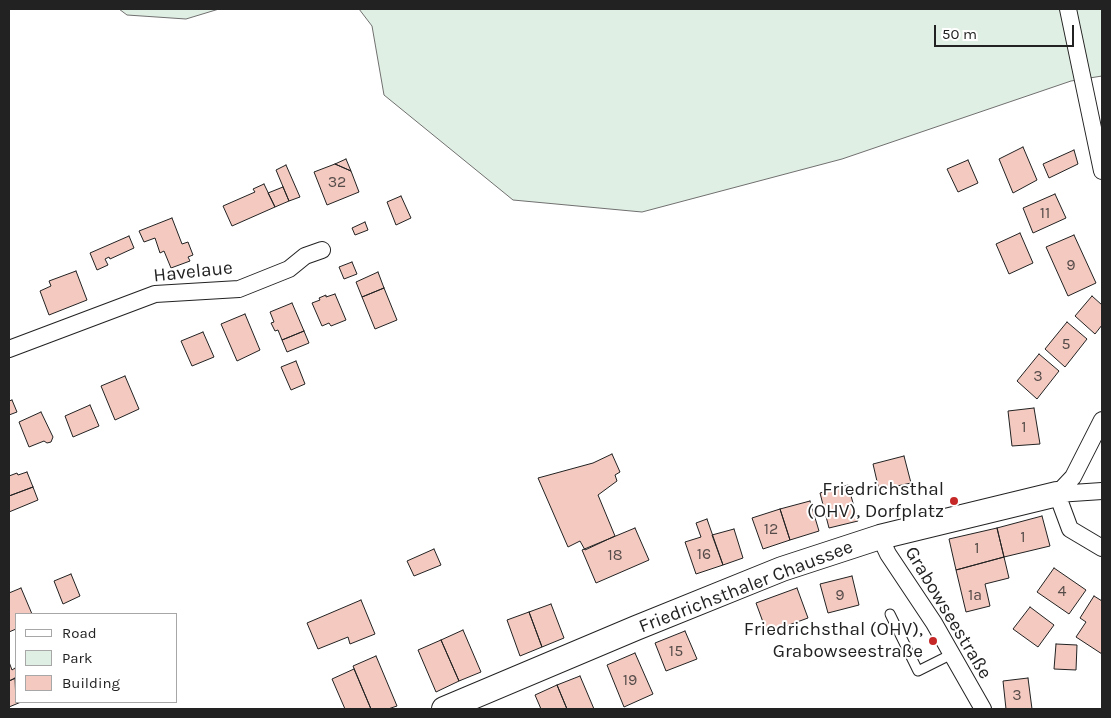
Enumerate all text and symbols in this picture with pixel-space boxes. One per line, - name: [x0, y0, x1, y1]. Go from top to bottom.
- scale bar: [936, 15, 1076, 47]
- text: 50 m: [942, 25, 977, 43]
- house number: 32: [328, 172, 346, 192]
- house number: 11: [1040, 203, 1050, 223]
- house number: 9: [1066, 255, 1076, 275]
- street label: Havelaue: [152, 257, 234, 287]
- house number: 5: [1061, 334, 1071, 354]
- house number: 3: [1033, 366, 1043, 386]
- house number: 1: [1021, 417, 1027, 437]
- place label: Friedrichsthal (OHV), Dorfplatz: [807, 479, 944, 523]
- marker: Friedrichsthal (OHV), Dorfplatz: [948, 495, 960, 507]
- house number: 12: [764, 519, 778, 539]
- house number: 1: [1020, 527, 1026, 547]
- street label: Friedrichsthaler Chaussee: [636, 536, 856, 638]
- house number: 1: [974, 538, 980, 558]
- street label: Grabowseestraße: [900, 543, 996, 683]
- house number: 16: [697, 544, 711, 564]
- house number: 18: [607, 545, 623, 565]
- house number: 4: [1058, 581, 1066, 601]
- house number: 9: [835, 585, 845, 605]
- house number: 1a: [968, 585, 982, 605]
- legend: [15, 613, 178, 703]
- place label: Friedrichsthal (OHV), Grabowseestraße: [744, 619, 923, 663]
- text: Road: [62, 624, 97, 642]
- marker: Friedrichsthal (OHV), Grabowseestraße: [927, 635, 939, 647]
- house number: 15: [669, 641, 683, 661]
- text: Park: [62, 649, 92, 667]
- house number: 19: [623, 670, 637, 690]
- text: Building: [62, 674, 120, 692]
- house number: 3: [1012, 685, 1022, 705]

